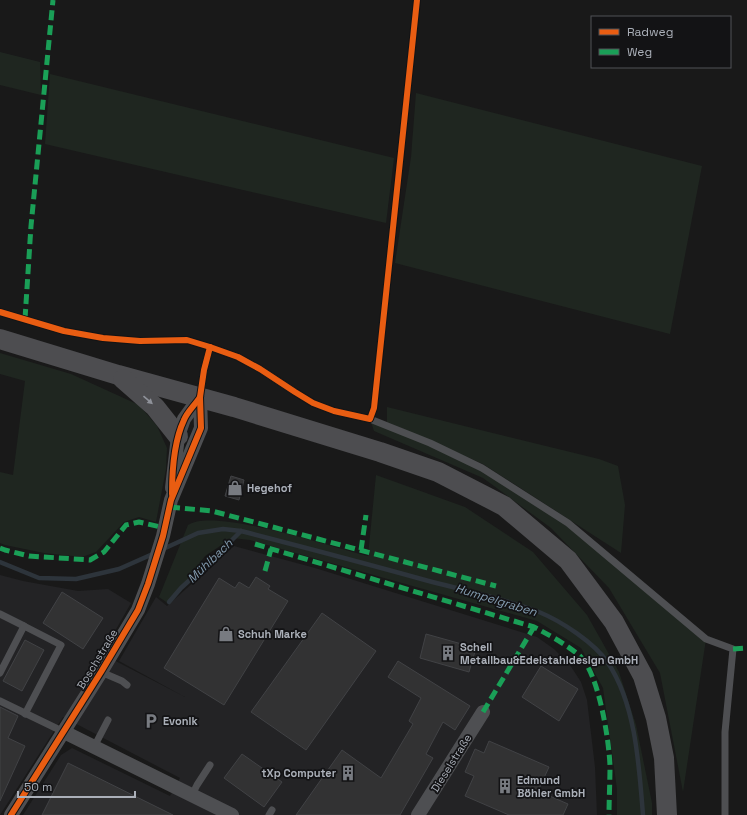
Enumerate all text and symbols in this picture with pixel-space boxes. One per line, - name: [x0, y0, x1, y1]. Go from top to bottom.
- legend: [591, 16, 731, 68]
- text: Radweg: [627, 24, 673, 40]
- text: Weg: [627, 44, 652, 60]
- one-way arrow: [142, 396, 153, 405]
- shop icon: Hegehof: [226, 479, 244, 497]
- place label: Hegehof: [247, 481, 292, 495]
- water label: Mühlbach: [184, 535, 237, 587]
- water label: Humpelgraben: [453, 580, 539, 620]
- shop icon: Schuh Marke: [217, 625, 235, 643]
- street label: Boschstraße: [74, 626, 120, 692]
- place label: Schuh Marke: [238, 627, 307, 641]
- place label: Schell Metallbau&Edelstahldesign GmbH: [460, 640, 638, 667]
- building icon: Schell Metallbau&Edelstahldesign GmbH: [439, 644, 457, 662]
- parking icon: Evonik: [142, 712, 160, 730]
- place label: Evonik: [163, 714, 198, 728]
- street label: Dieselstraße: [428, 731, 474, 795]
- building icon: tXp Computer: [339, 764, 357, 782]
- place label: tXp Computer: [262, 766, 337, 780]
- scale bar: [18, 773, 135, 799]
- place label: Edmund Böhler GmbH: [517, 773, 585, 800]
- building icon: Edmund Böhler GmbH: [496, 777, 514, 795]
- text: 50 m: [24, 779, 52, 795]

